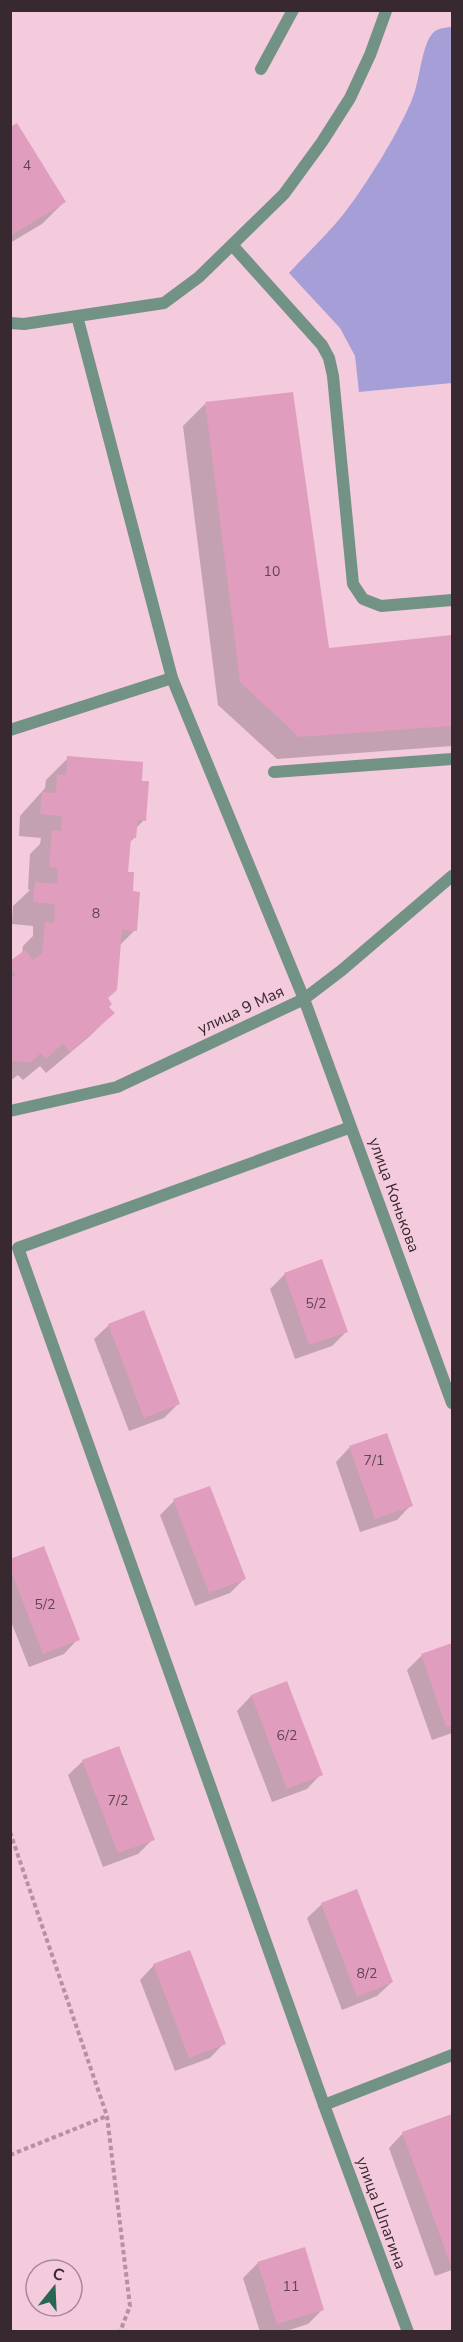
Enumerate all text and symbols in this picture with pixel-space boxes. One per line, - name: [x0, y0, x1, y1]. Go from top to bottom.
- house number: 4: [23, 156, 31, 175]
- house number: 10: [264, 562, 280, 581]
- house number: 8: [92, 904, 100, 923]
- street label: улица 9 Мая: [194, 980, 288, 1040]
- street label: улица Конькова: [363, 1134, 425, 1256]
- house number: 5/2: [306, 1294, 326, 1313]
- house number: 7/1: [364, 1451, 384, 1470]
- house number: 5/2: [35, 1595, 55, 1614]
- house number: 6/2: [277, 1726, 297, 1745]
- house number: 7/2: [108, 1791, 128, 1810]
- house number: 8/2: [357, 1964, 377, 1983]
- street label: улица Шпагина: [351, 2154, 411, 2272]
- north arrow: [24, 2258, 84, 2318]
- text: С: [50, 2263, 67, 2287]
- house number: 11: [283, 2277, 299, 2296]

